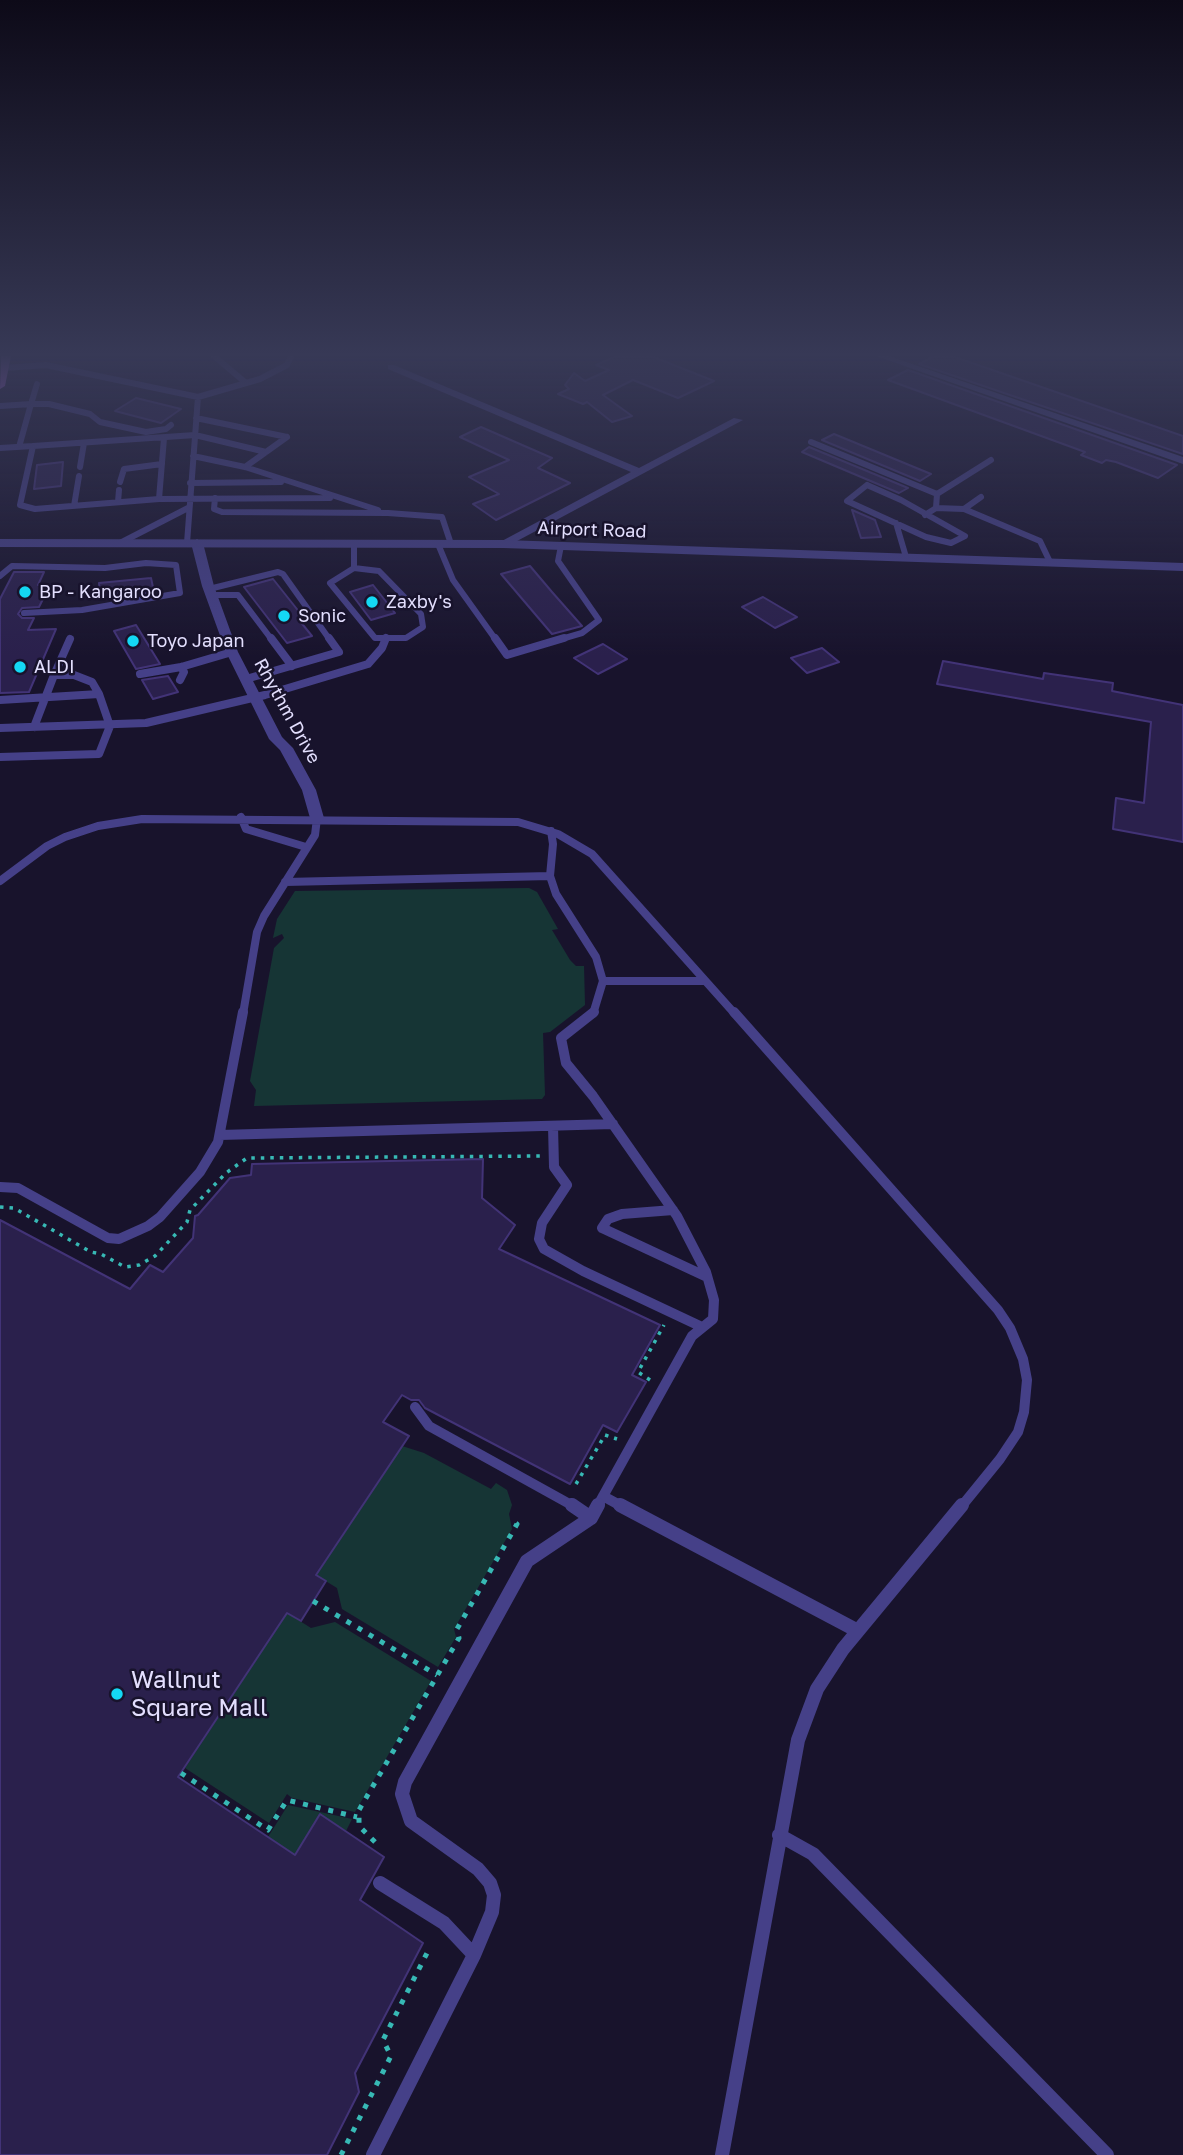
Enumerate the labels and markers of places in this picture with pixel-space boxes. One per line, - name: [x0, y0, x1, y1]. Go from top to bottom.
- place label: BP - Kangaroo: [39, 581, 162, 603]
- marker: BP - Kangaroo: [17, 584, 33, 600]
- place label: Zaxby's: [386, 591, 452, 613]
- marker: Zaxby's: [364, 594, 380, 610]
- place label: Sonic: [298, 605, 346, 627]
- marker: Sonic: [276, 608, 292, 624]
- place label: Toyo Japan: [147, 630, 244, 652]
- marker: Toyo Japan: [125, 633, 141, 649]
- place label: ALDI: [34, 656, 75, 678]
- marker: ALDI: [12, 659, 28, 675]
- place label: Wallnut Square Mall: [131, 1666, 268, 1722]
- marker: Wallnut Square Mall: [109, 1686, 125, 1702]

